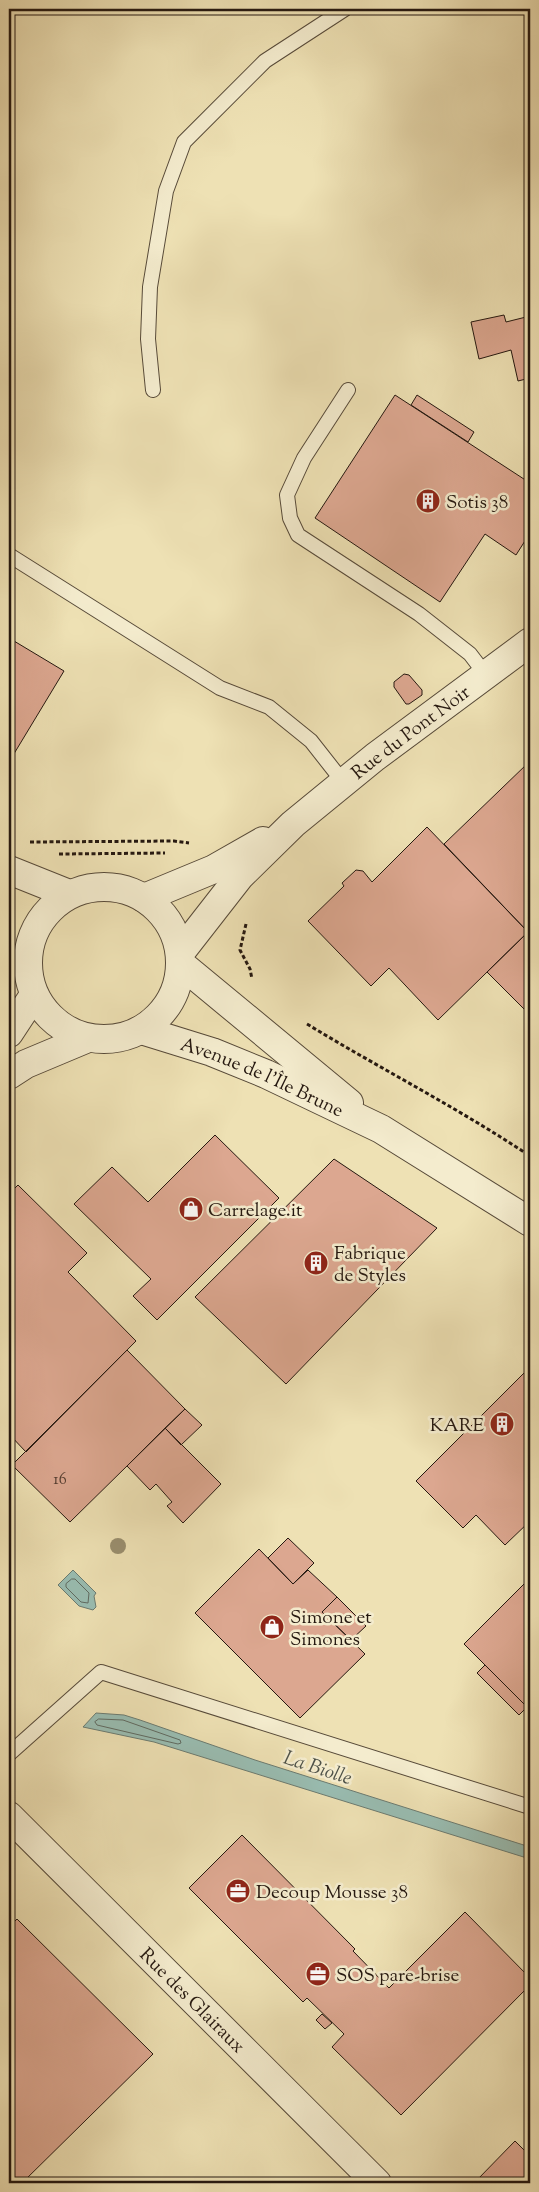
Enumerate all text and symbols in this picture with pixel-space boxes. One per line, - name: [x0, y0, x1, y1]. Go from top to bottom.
- building icon: Sotis 38: [415, 488, 441, 514]
- place label: Sotis 38: [446, 490, 508, 517]
- street label: Rue du Pont Noir: [346, 680, 476, 787]
- street label: Avenue de l'Île Brune: [177, 1032, 348, 1125]
- shop icon: Carrelage.it: [178, 1196, 204, 1222]
- place label: Carrelage.it: [208, 1198, 303, 1225]
- place label: Fabrique de Styles: [334, 1241, 406, 1290]
- building icon: Fabrique de Styles: [303, 1250, 329, 1276]
- building icon: KARE: [489, 1411, 515, 1437]
- place label: KARE: [430, 1413, 485, 1440]
- house number: 16: [53, 1469, 67, 1492]
- place label: Simone et Simones: [290, 1605, 372, 1654]
- shop icon: Simone et Simones: [259, 1614, 285, 1640]
- water label: La Biolle: [279, 1745, 355, 1794]
- office icon: Decoup Mousse 38: [225, 1878, 251, 1904]
- place label: Decoup Mousse 38: [256, 1880, 408, 1907]
- street label: Rue des Glairaux: [132, 1942, 250, 2060]
- office icon: SOS pare-brise: [305, 1961, 331, 1987]
- place label: SOS pare-brise: [336, 1963, 460, 1990]

